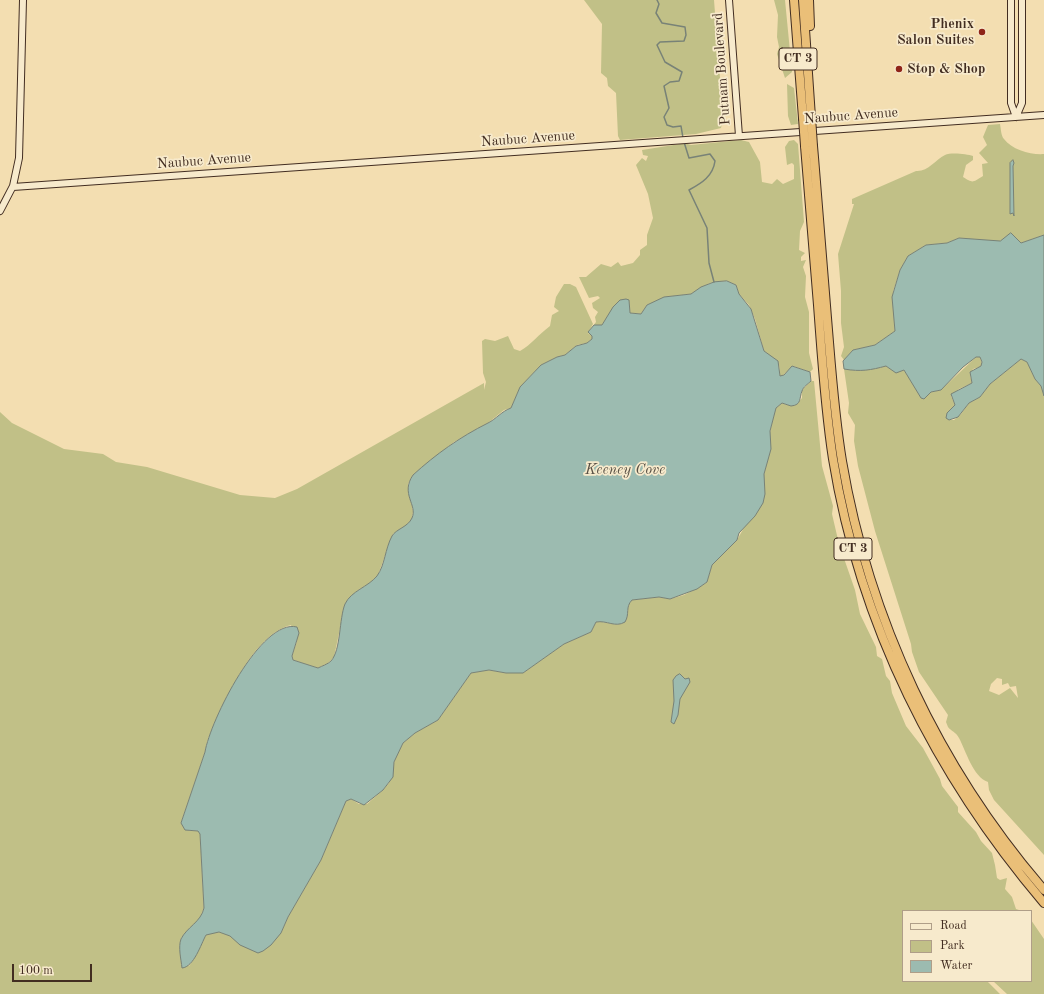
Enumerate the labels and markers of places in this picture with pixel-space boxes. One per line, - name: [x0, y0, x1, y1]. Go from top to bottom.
- place label: Phenix Salon Suites: [897, 16, 974, 48]
- marker: Phenix Salon Suites: [977, 27, 987, 37]
- place label: Stop & Shop: [907, 61, 985, 77]
- marker: Stop & Shop: [894, 64, 904, 74]

